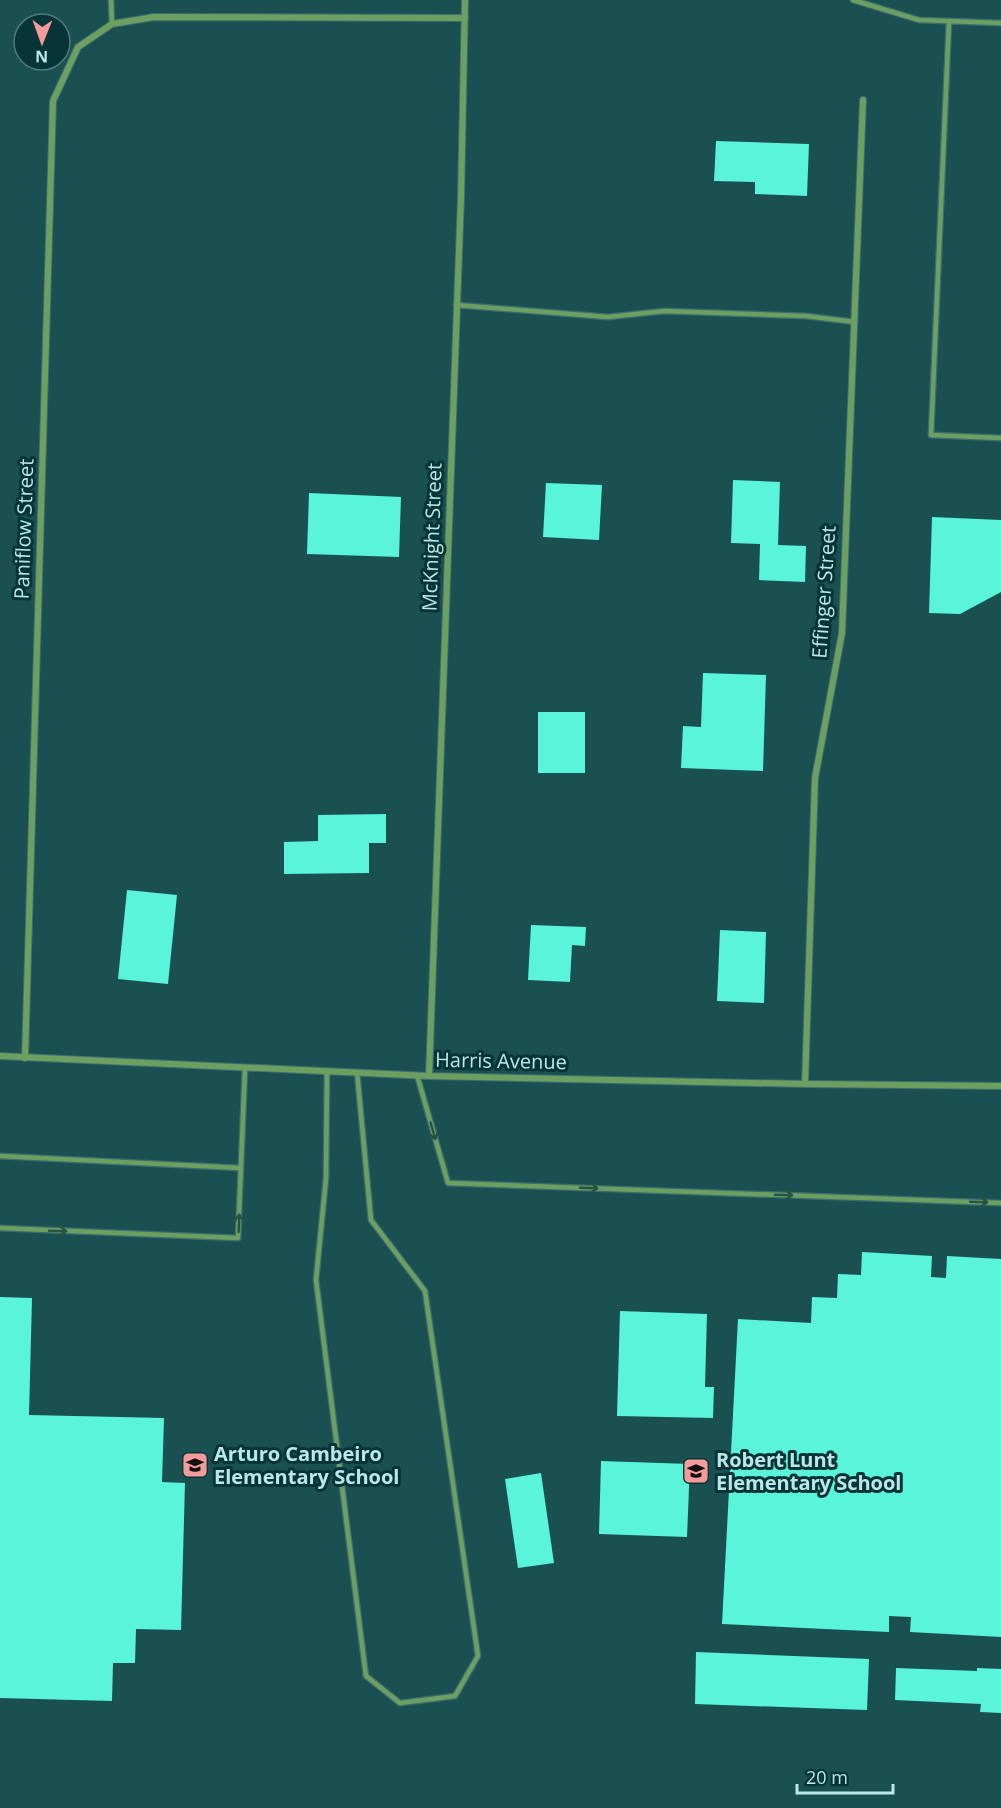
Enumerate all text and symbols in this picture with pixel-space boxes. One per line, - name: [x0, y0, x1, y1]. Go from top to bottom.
- north arrow: [12, 12, 72, 72]
- text: N: [35, 46, 48, 68]
- street label: Paniflow Street: [8, 458, 39, 600]
- street label: McKnight Street: [415, 462, 448, 612]
- street label: Effinger Street: [805, 525, 842, 659]
- street label: Harris Avenue: [435, 1046, 567, 1075]
- one-way arrow: [428, 1121, 439, 1140]
- one-way arrow: [578, 1182, 598, 1194]
- one-way arrow: [773, 1190, 793, 1201]
- one-way arrow: [968, 1197, 988, 1208]
- one-way arrow: [233, 1213, 244, 1233]
- one-way arrow: [48, 1225, 68, 1236]
- place label: Arturo Cambeiro Elementary School: [214, 1440, 399, 1490]
- place label: Robert Lunt Elementary School: [716, 1446, 901, 1496]
- school or university icon: Arturo Cambeiro Elementary School: [180, 1450, 210, 1480]
- school or university icon: Robert Lunt Elementary School: [681, 1456, 711, 1486]
- scale bar: [797, 1757, 893, 1795]
- text: 20 m: [806, 1765, 848, 1789]

